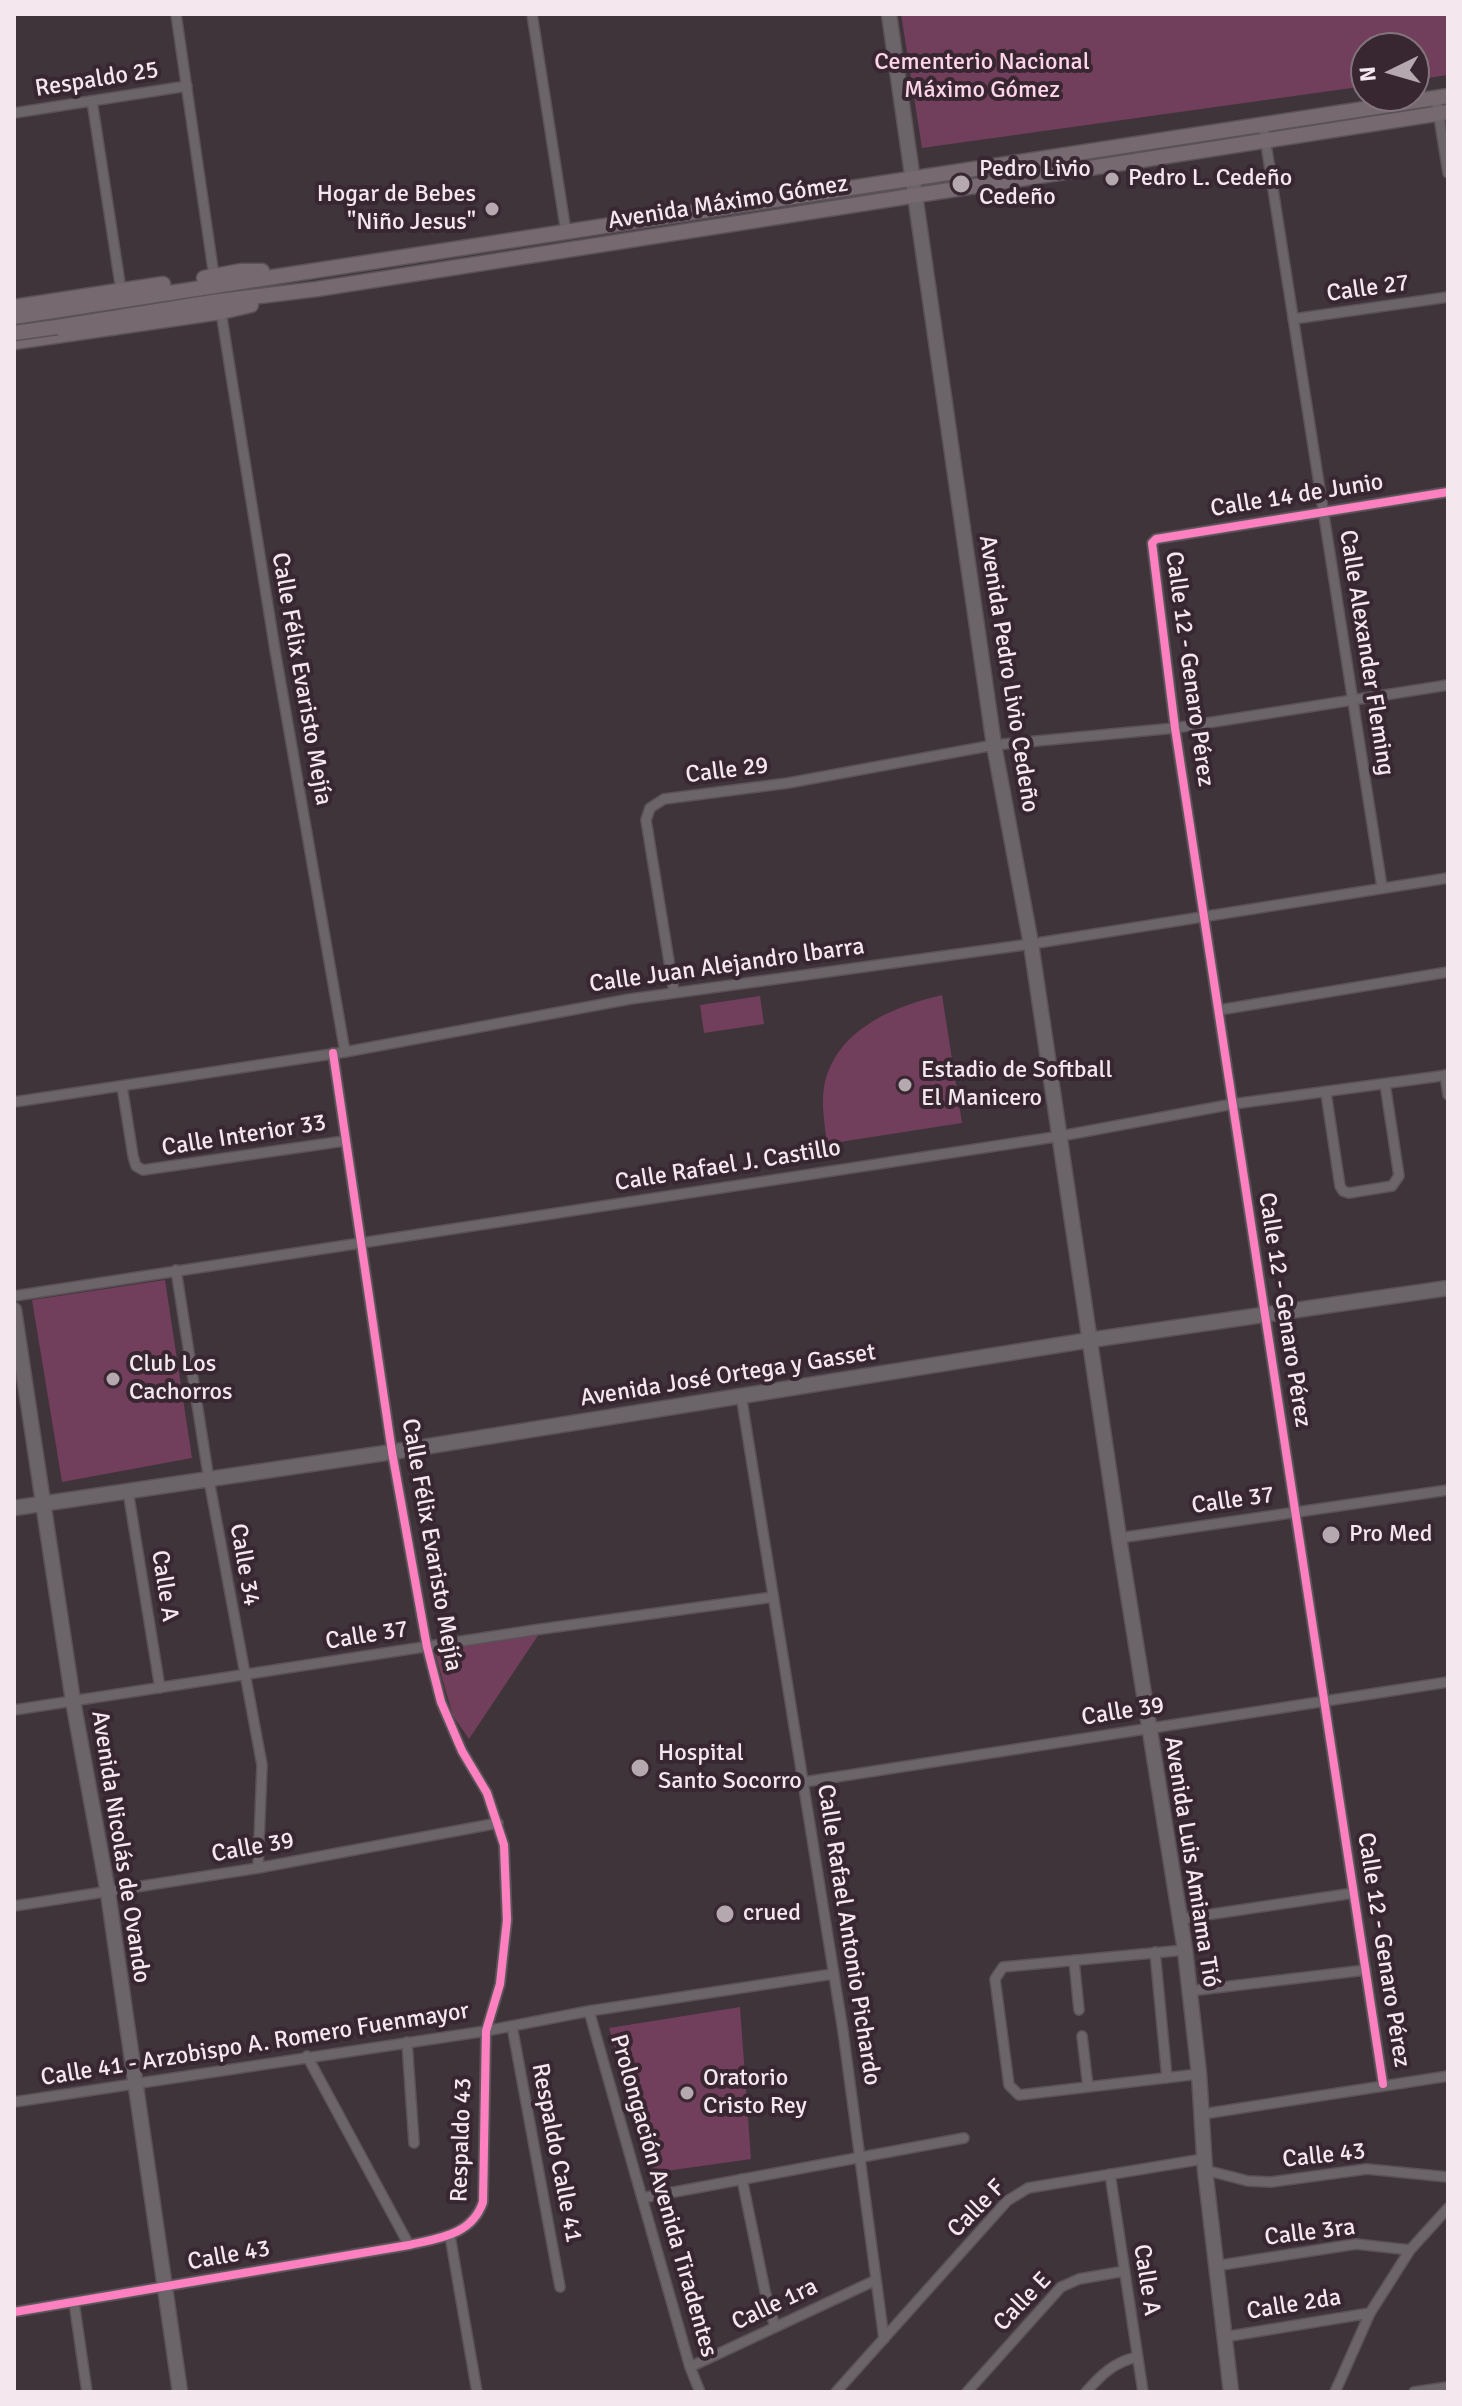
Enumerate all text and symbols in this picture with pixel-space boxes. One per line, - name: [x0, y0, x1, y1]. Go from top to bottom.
- north arrow: [1350, 32, 1430, 112]
- park label: Cementerio Nacional Máximo Gómez: [874, 49, 1090, 105]
- street label: Respaldo 25: [33, 56, 161, 104]
- text: N: [1353, 65, 1382, 83]
- place label: Pedro Livio Cedeño: [979, 156, 1091, 212]
- place label: Pedro L. Cedeño: [1128, 165, 1292, 193]
- street label: Avenida Máximo Gómez: [606, 170, 850, 236]
- marker: Pedro L. Cedeño: [1103, 170, 1121, 188]
- marker: Pedro Livio Cedeño: [950, 173, 972, 195]
- place label: Hogar de Bebes "Niño Jesus": [317, 181, 476, 237]
- marker: Hogar de Bebes "Niño Jesus": [483, 200, 501, 218]
- street label: Calle 27: [1325, 269, 1411, 309]
- street label: Calle 14 de Junio: [1209, 468, 1385, 524]
- street label: Calle Alexander Fleming: [1332, 528, 1400, 778]
- street label: Avenida Pedro Livio Cedeño: [972, 533, 1044, 815]
- street label: Calle Félix Evaristo Mejía: [265, 550, 337, 808]
- street label: Calle 12 - Genaro Pérez: [1158, 550, 1220, 788]
- street label: Calle 29: [684, 752, 770, 790]
- street label: Calle Juan Alejandro lbarra: [588, 932, 866, 1000]
- place label: Estadio de Softball El Manicero: [921, 1057, 1112, 1113]
- marker: Estadio de Softball El Manicero: [896, 1076, 914, 1094]
- street label: Calle Interior 33: [160, 1109, 328, 1163]
- street label: Calle Rafael J. Castillo: [613, 1134, 843, 1198]
- street label: Calle 12 - Genaro Pérez: [1251, 1191, 1317, 1429]
- street label: Avenida José Ortega y Gasset: [578, 1338, 878, 1414]
- place label: Club Los Cachorros: [129, 1351, 232, 1407]
- marker: Club Los Cachorros: [104, 1370, 122, 1388]
- street label: Calle Félix Evaristo Mejía: [395, 1416, 467, 1674]
- street label: Calle 37: [1190, 1481, 1276, 1521]
- street label: Calle 34: [223, 1521, 265, 1609]
- place label: Pro Med: [1349, 1521, 1432, 1549]
- marker: Pro Med: [1320, 1524, 1342, 1546]
- street label: Calle A: [144, 1548, 184, 1624]
- street label: Calle 37: [324, 1615, 410, 1657]
- street label: Calle 39: [1080, 1691, 1166, 1733]
- street label: Avenida Nicolás de Ovando: [84, 1709, 156, 1985]
- street label: Avenida Luis Amiama Tió: [1157, 1734, 1225, 1990]
- place label: Hospital Santo Socorro: [658, 1740, 802, 1796]
- marker: Hospital Santo Socorro: [629, 1757, 651, 1779]
- street label: Calle Rafael Antonio Pichardo: [810, 1782, 886, 2088]
- street label: Calle 39: [209, 1827, 297, 1869]
- street label: Calle 12 - Genaro Pérez: [1350, 1831, 1416, 2069]
- place label: crued: [743, 1900, 801, 1928]
- marker: crued: [714, 1903, 736, 1925]
- street label: Calle 41 - Arzobispo A. Romero Fuenmayor: [39, 1997, 471, 2093]
- street label: Prolongación Avenida Tiradentes: [603, 2031, 723, 2361]
- street label: Respaldo Calle 41: [524, 2061, 588, 2245]
- place label: Oratorio Cristo Rey: [703, 2065, 807, 2121]
- street label: Respaldo 43: [445, 2077, 479, 2203]
- marker: Oratorio Cristo Rey: [678, 2084, 696, 2102]
- street label: Calle 43: [1281, 2137, 1367, 2175]
- street label: Calle F: [942, 2174, 1012, 2244]
- street label: Calle 3ra: [1263, 2213, 1357, 2253]
- street label: Calle 43: [185, 2235, 273, 2277]
- street label: Calle A: [1126, 2242, 1166, 2318]
- street label: Calle E: [988, 2266, 1058, 2338]
- street label: Calle 1ra: [728, 2273, 822, 2337]
- street label: Calle 2da: [1245, 2283, 1343, 2327]

